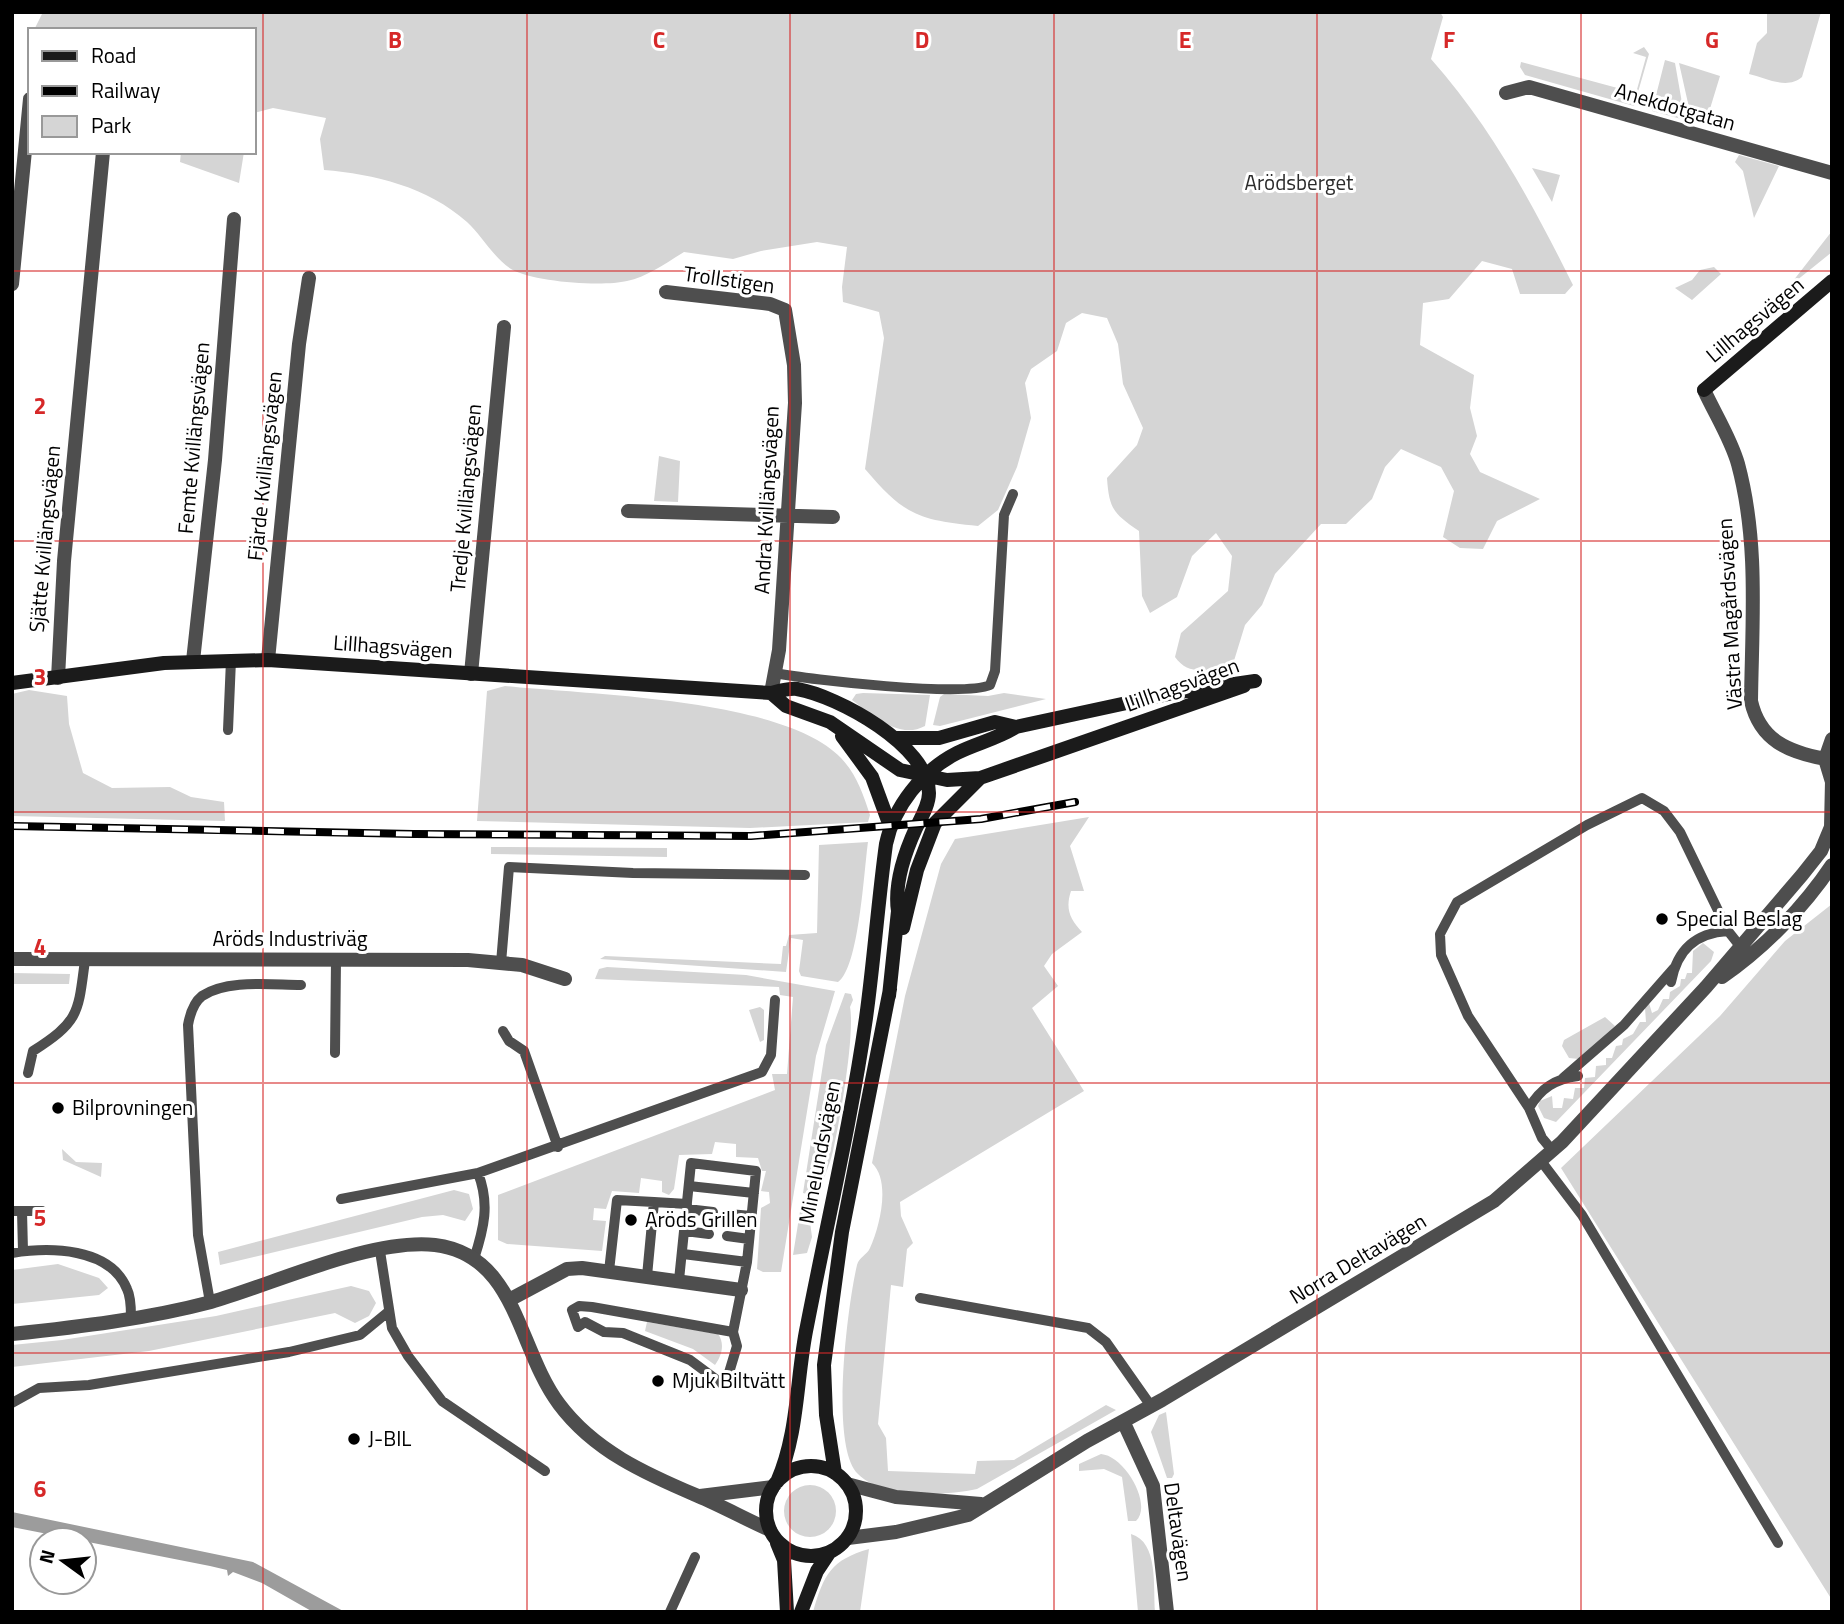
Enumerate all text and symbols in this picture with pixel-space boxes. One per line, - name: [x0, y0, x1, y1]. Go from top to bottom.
- text: B: [388, 22, 402, 57]
- text: C: [653, 22, 665, 57]
- text: D: [915, 22, 929, 57]
- text: E: [1179, 22, 1191, 57]
- text: F: [1443, 22, 1455, 57]
- text: G: [1705, 22, 1719, 57]
- legend: [28, 28, 256, 154]
- text: Road: [91, 39, 136, 71]
- text: Railway: [91, 74, 160, 106]
- street label: Anekdotgatan: [1611, 74, 1739, 139]
- text: Park: [91, 109, 131, 141]
- park label: Arödsberget: [1244, 166, 1354, 198]
- street label: Trollstigen: [682, 257, 777, 301]
- street label: Lillhagsvägen: [1698, 269, 1810, 370]
- street label: Femte Kvillängsvägen: [169, 341, 217, 535]
- street label: Fjärde Kvillängsvägen: [238, 369, 290, 562]
- text: 2: [34, 388, 46, 423]
- street label: Tredje Kvillängsvägen: [441, 402, 489, 593]
- street label: Andra Kvillängsvägen: [745, 405, 787, 595]
- street label: Sjätte Kvillängsvägen: [20, 444, 68, 634]
- street label: Västra Magårdsvägen: [1708, 517, 1750, 711]
- street label: Lillhagsvägen: [332, 626, 454, 666]
- street label: Lillhagsvägen: [1120, 649, 1243, 720]
- text: 3: [34, 659, 46, 694]
- place label: Special Beslag: [1676, 902, 1802, 934]
- marker: Special Beslag: [1654, 911, 1670, 927]
- street label: Aröds Industriväg: [212, 922, 368, 954]
- text: 4: [34, 929, 46, 964]
- street label: Minelundsvägen: [789, 1077, 849, 1226]
- place label: Bilprovningen: [72, 1091, 193, 1123]
- marker: Bilprovningen: [50, 1100, 66, 1116]
- text: 5: [34, 1200, 46, 1235]
- place label: Aröds Grillen: [645, 1203, 758, 1235]
- street label: Norra Deltavägen: [1283, 1205, 1432, 1312]
- marker: Aröds Grillen: [623, 1212, 639, 1228]
- place label: Mjuk Biltvätt: [672, 1364, 786, 1396]
- marker: Mjuk Biltvätt: [650, 1373, 666, 1389]
- place label: J-BIL: [368, 1422, 411, 1454]
- marker: J-BIL: [346, 1431, 362, 1447]
- text: 6: [34, 1471, 47, 1506]
- street label: Deltavägen: [1156, 1480, 1202, 1584]
- north arrow: [28, 1526, 98, 1596]
- text: N: [30, 1546, 62, 1567]

